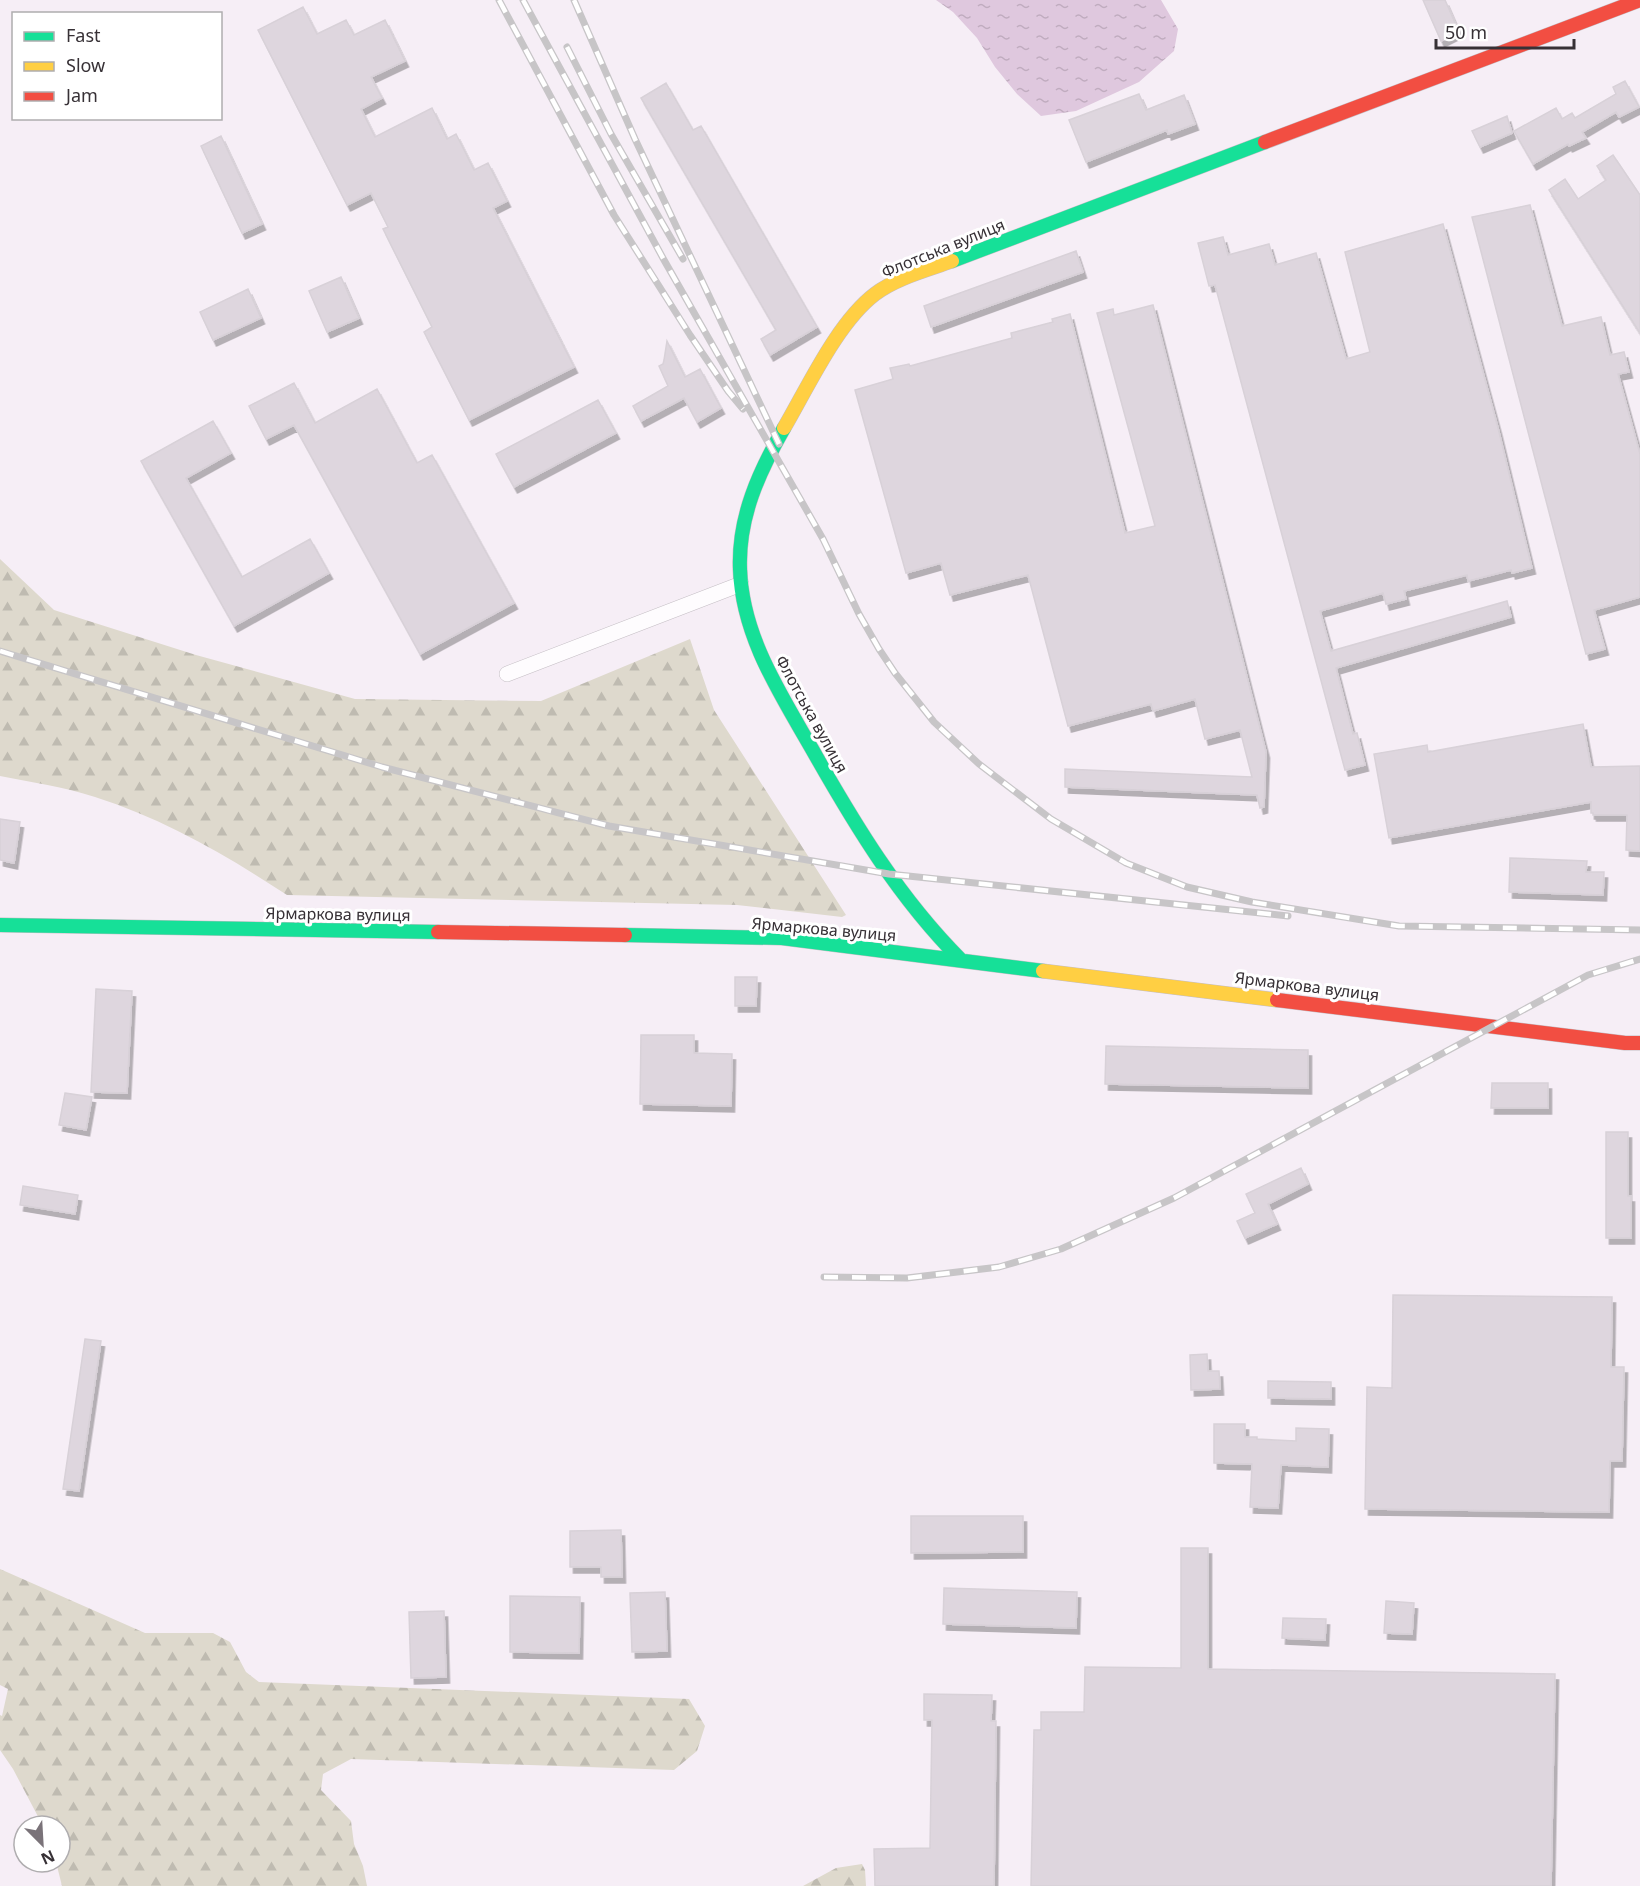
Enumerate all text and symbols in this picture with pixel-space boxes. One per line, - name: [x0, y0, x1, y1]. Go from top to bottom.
- legend: [12, 12, 222, 120]
- scale bar: [1436, 12, 1574, 50]
- text: 50 m: [1445, 20, 1487, 44]
- text: Fast: [66, 23, 101, 47]
- text: Slow: [66, 53, 105, 77]
- text: Jam: [64, 83, 98, 107]
- street label: Флотська вулиця: [878, 213, 1008, 283]
- street label: Флотська вулиця: [771, 651, 853, 777]
- street label: Ярмаркова вулиця: [265, 902, 411, 926]
- street label: Ярмаркова вулиця: [751, 912, 897, 946]
- street label: Ярмаркова вулиця: [1234, 966, 1380, 1006]
- north arrow: [12, 1814, 72, 1874]
- text: N: [38, 1845, 59, 1870]

